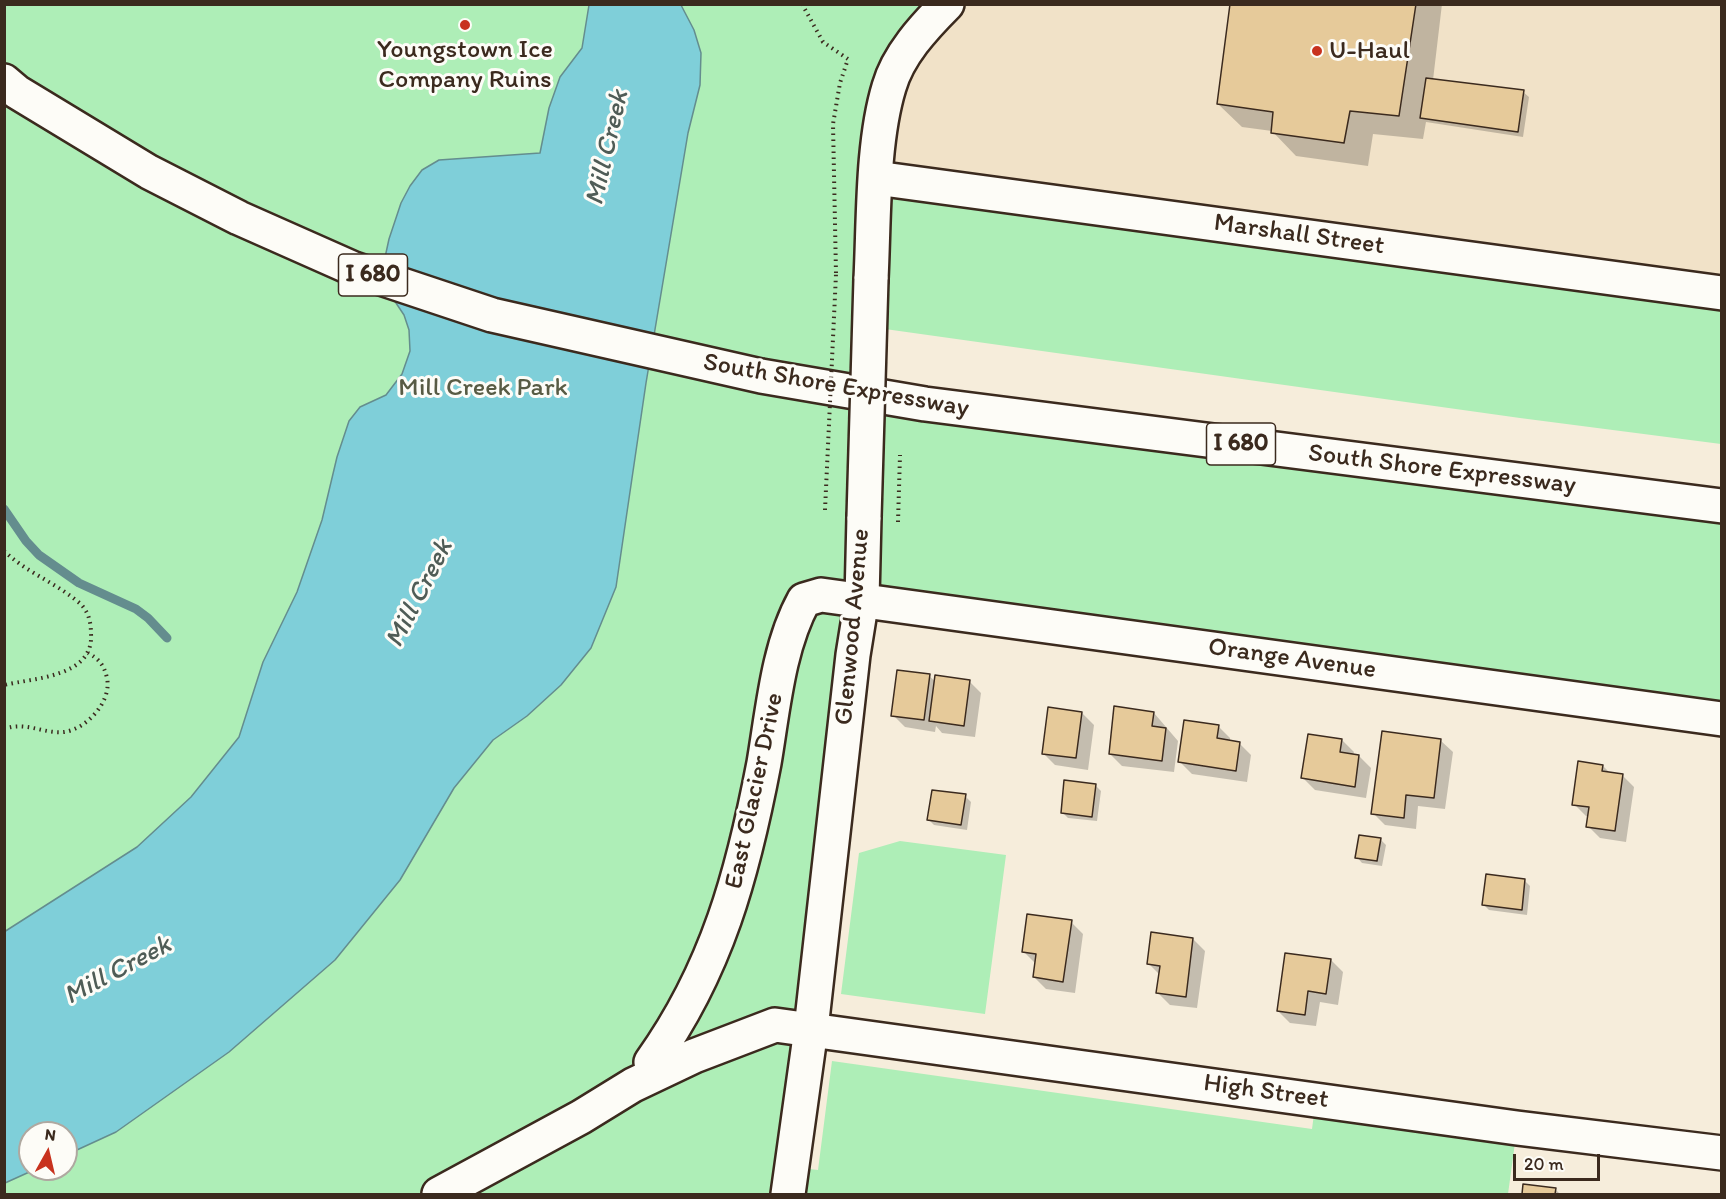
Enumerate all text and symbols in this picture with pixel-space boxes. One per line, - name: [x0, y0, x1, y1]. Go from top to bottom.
- marker: Youngstown Ice Company Ruins: [458, 18, 472, 32]
- place label: Youngstown Ice Company Ruins: [377, 34, 553, 96]
- place label: U-Haul: [1329, 35, 1410, 67]
- marker: U-Haul: [1310, 44, 1324, 58]
- water label: Mill Creek: [579, 87, 637, 209]
- street label: Marshall Street: [1212, 208, 1386, 262]
- road number: I 680: [338, 254, 407, 296]
- street label: South Shore Expressway: [701, 347, 971, 425]
- park label: Mill Creek Park: [398, 372, 568, 404]
- road number: I 680: [1206, 423, 1276, 465]
- street label: South Shore Expressway: [1307, 438, 1577, 502]
- street label: Glenwood Avenue: [829, 527, 877, 727]
- water label: Mill Creek: [379, 535, 461, 653]
- street label: Orange Avenue: [1206, 632, 1378, 686]
- street label: East Glacier Drive: [719, 690, 791, 892]
- water label: Mill Creek: [59, 929, 177, 1013]
- street label: High Street: [1202, 1068, 1330, 1116]
- north arrow: [18, 1121, 78, 1181]
- text: N: [44, 1125, 57, 1145]
- scale bar: [1516, 1142, 1603, 1180]
- text: 20 m: [1524, 1153, 1564, 1175]

